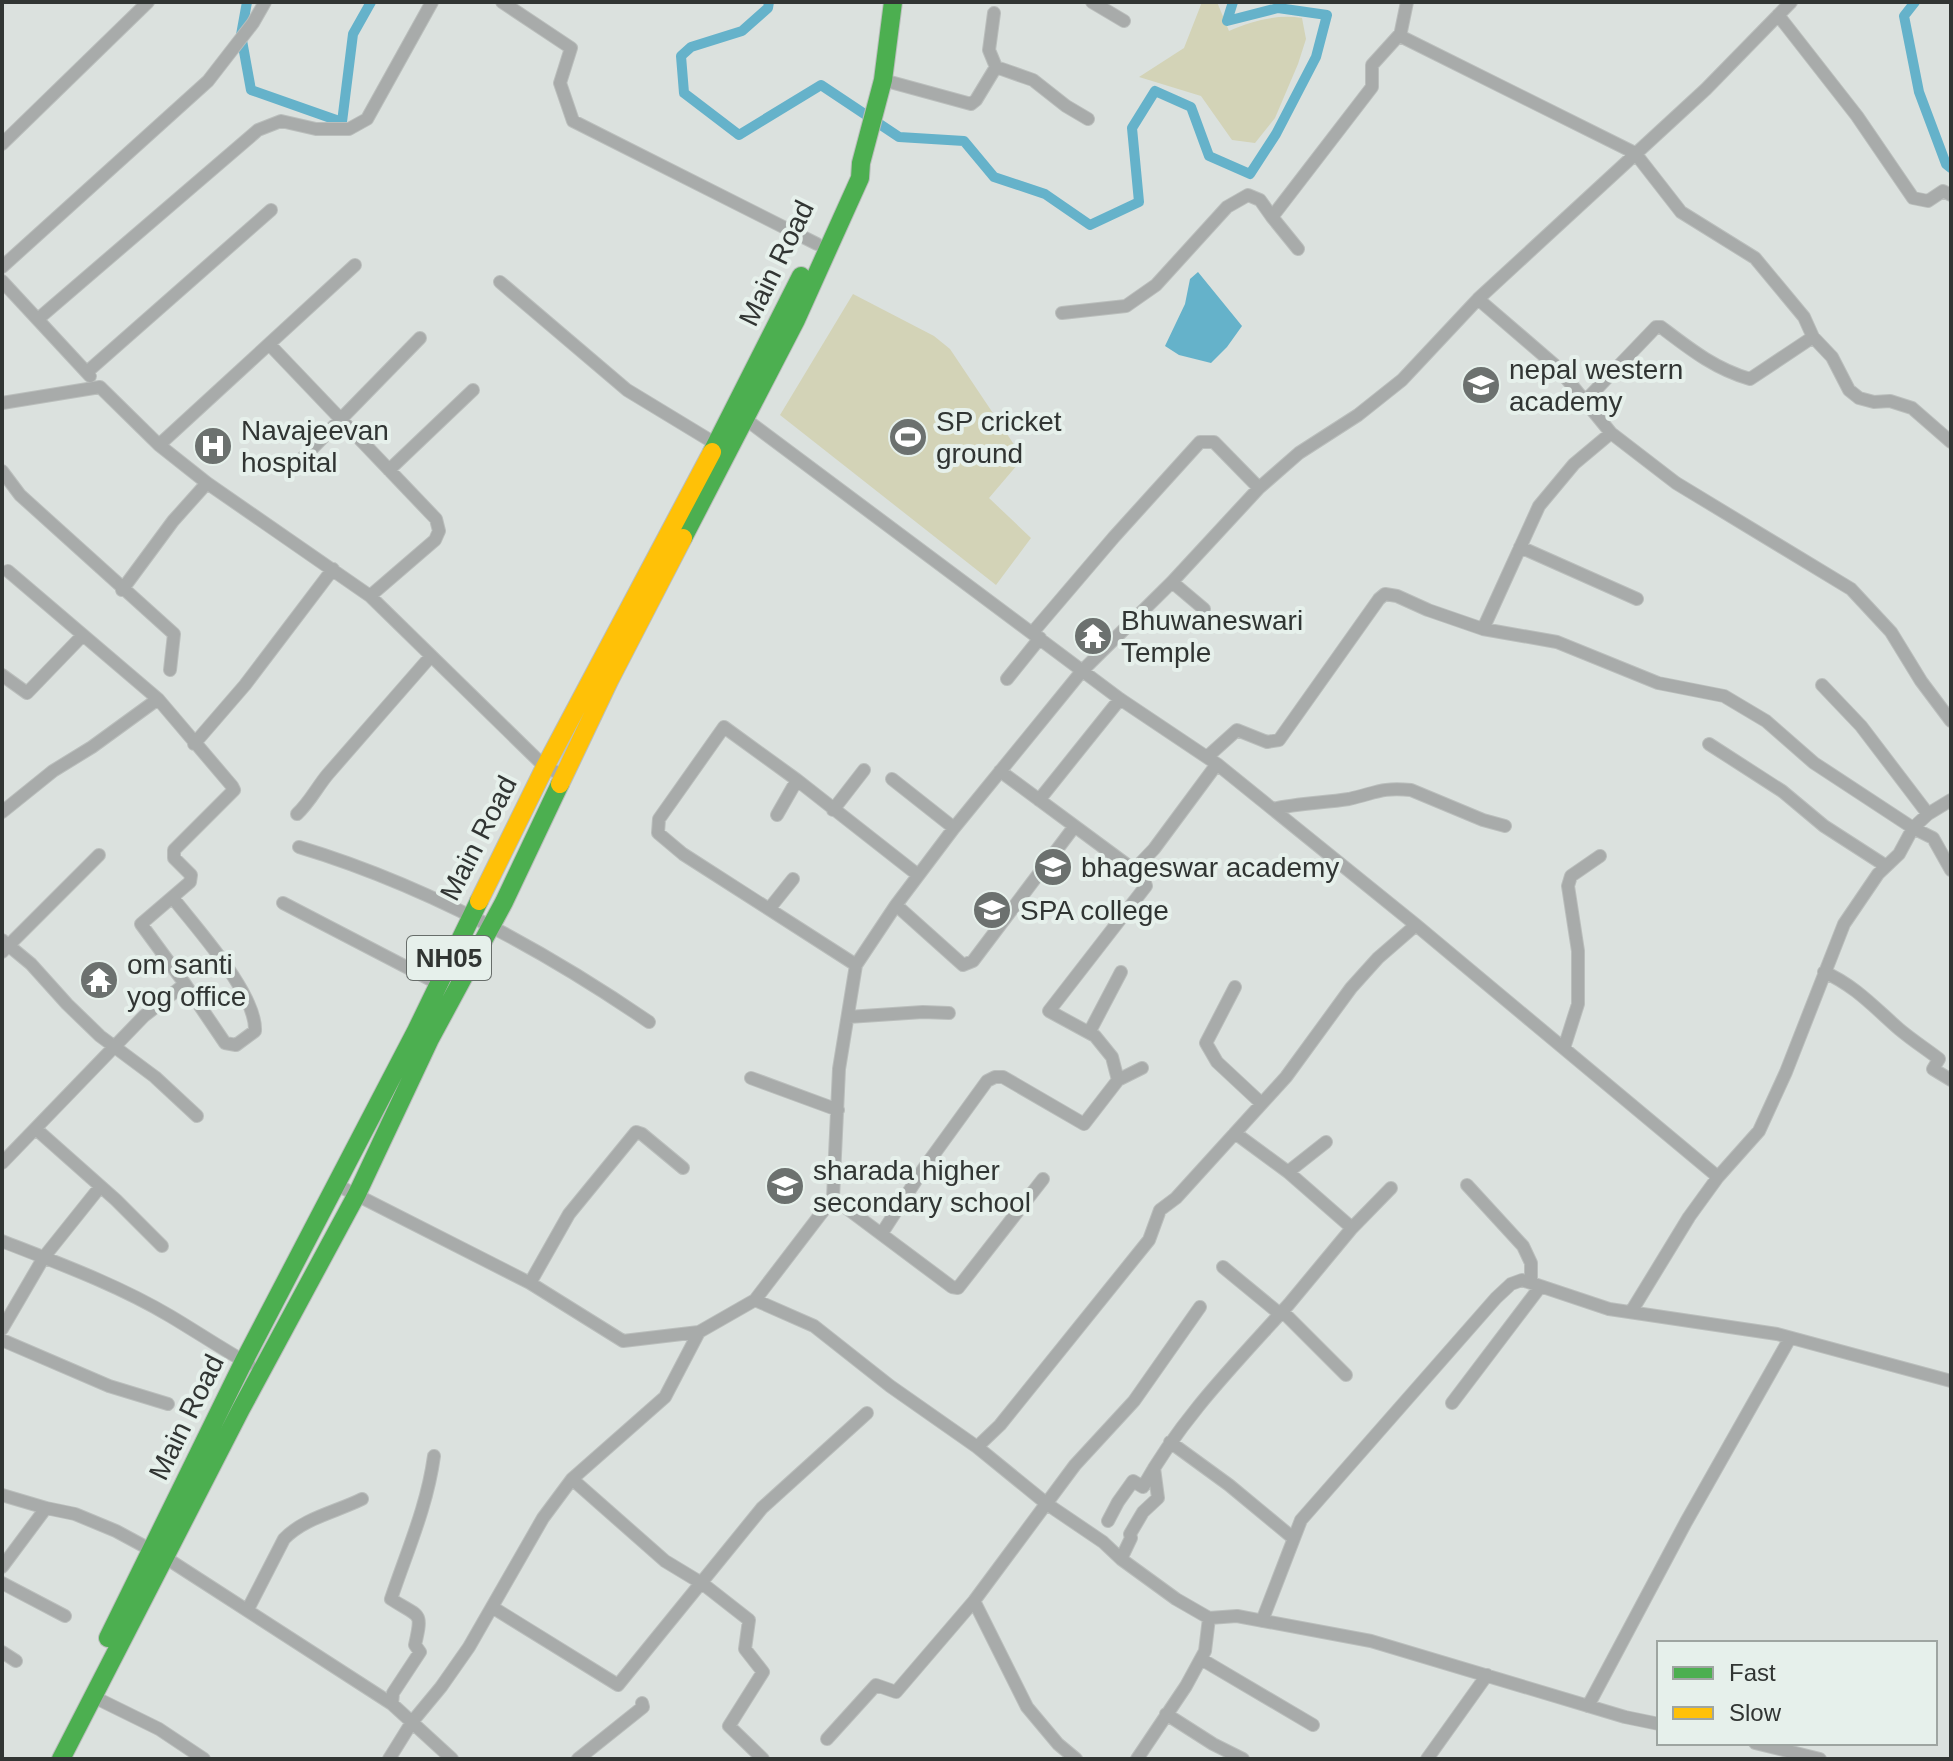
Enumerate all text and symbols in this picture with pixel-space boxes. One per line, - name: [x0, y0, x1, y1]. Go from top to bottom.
- street label: Main Road: [733, 196, 820, 331]
- place label: nepal western academy: [1509, 354, 1683, 417]
- school or university icon: nepal western academy: [1460, 364, 1502, 406]
- place label: SP cricket ground: [936, 406, 1062, 469]
- place label: Navajeevan hospital: [241, 415, 389, 478]
- sports icon: SP cricket ground: [887, 416, 929, 458]
- hospital icon: Navajeevan hospital: [192, 425, 234, 467]
- place label: Bhuwaneswari Temple: [1121, 605, 1303, 668]
- temple icon: Bhuwaneswari Temple: [1072, 615, 1114, 657]
- street label: Main Road: [434, 771, 523, 906]
- school or university icon: bhageswar academy: [1032, 846, 1074, 888]
- place label: bhageswar academy: [1081, 852, 1339, 883]
- school or university icon: SPA college: [971, 889, 1013, 931]
- place label: SPA college: [1020, 895, 1169, 926]
- road number: NH05: [407, 936, 491, 980]
- place label: om santi yog office: [127, 949, 246, 1012]
- temple icon: om santi yog office: [78, 959, 120, 1001]
- place label: sharada higher secondary school: [813, 1155, 1031, 1218]
- school or university icon: sharada higher secondary school: [764, 1165, 806, 1207]
- street label: Main Road: [143, 1350, 230, 1485]
- legend: [1657, 1641, 1937, 1745]
- text: Fast: [1729, 1659, 1776, 1686]
- text: Slow: [1729, 1699, 1782, 1726]

